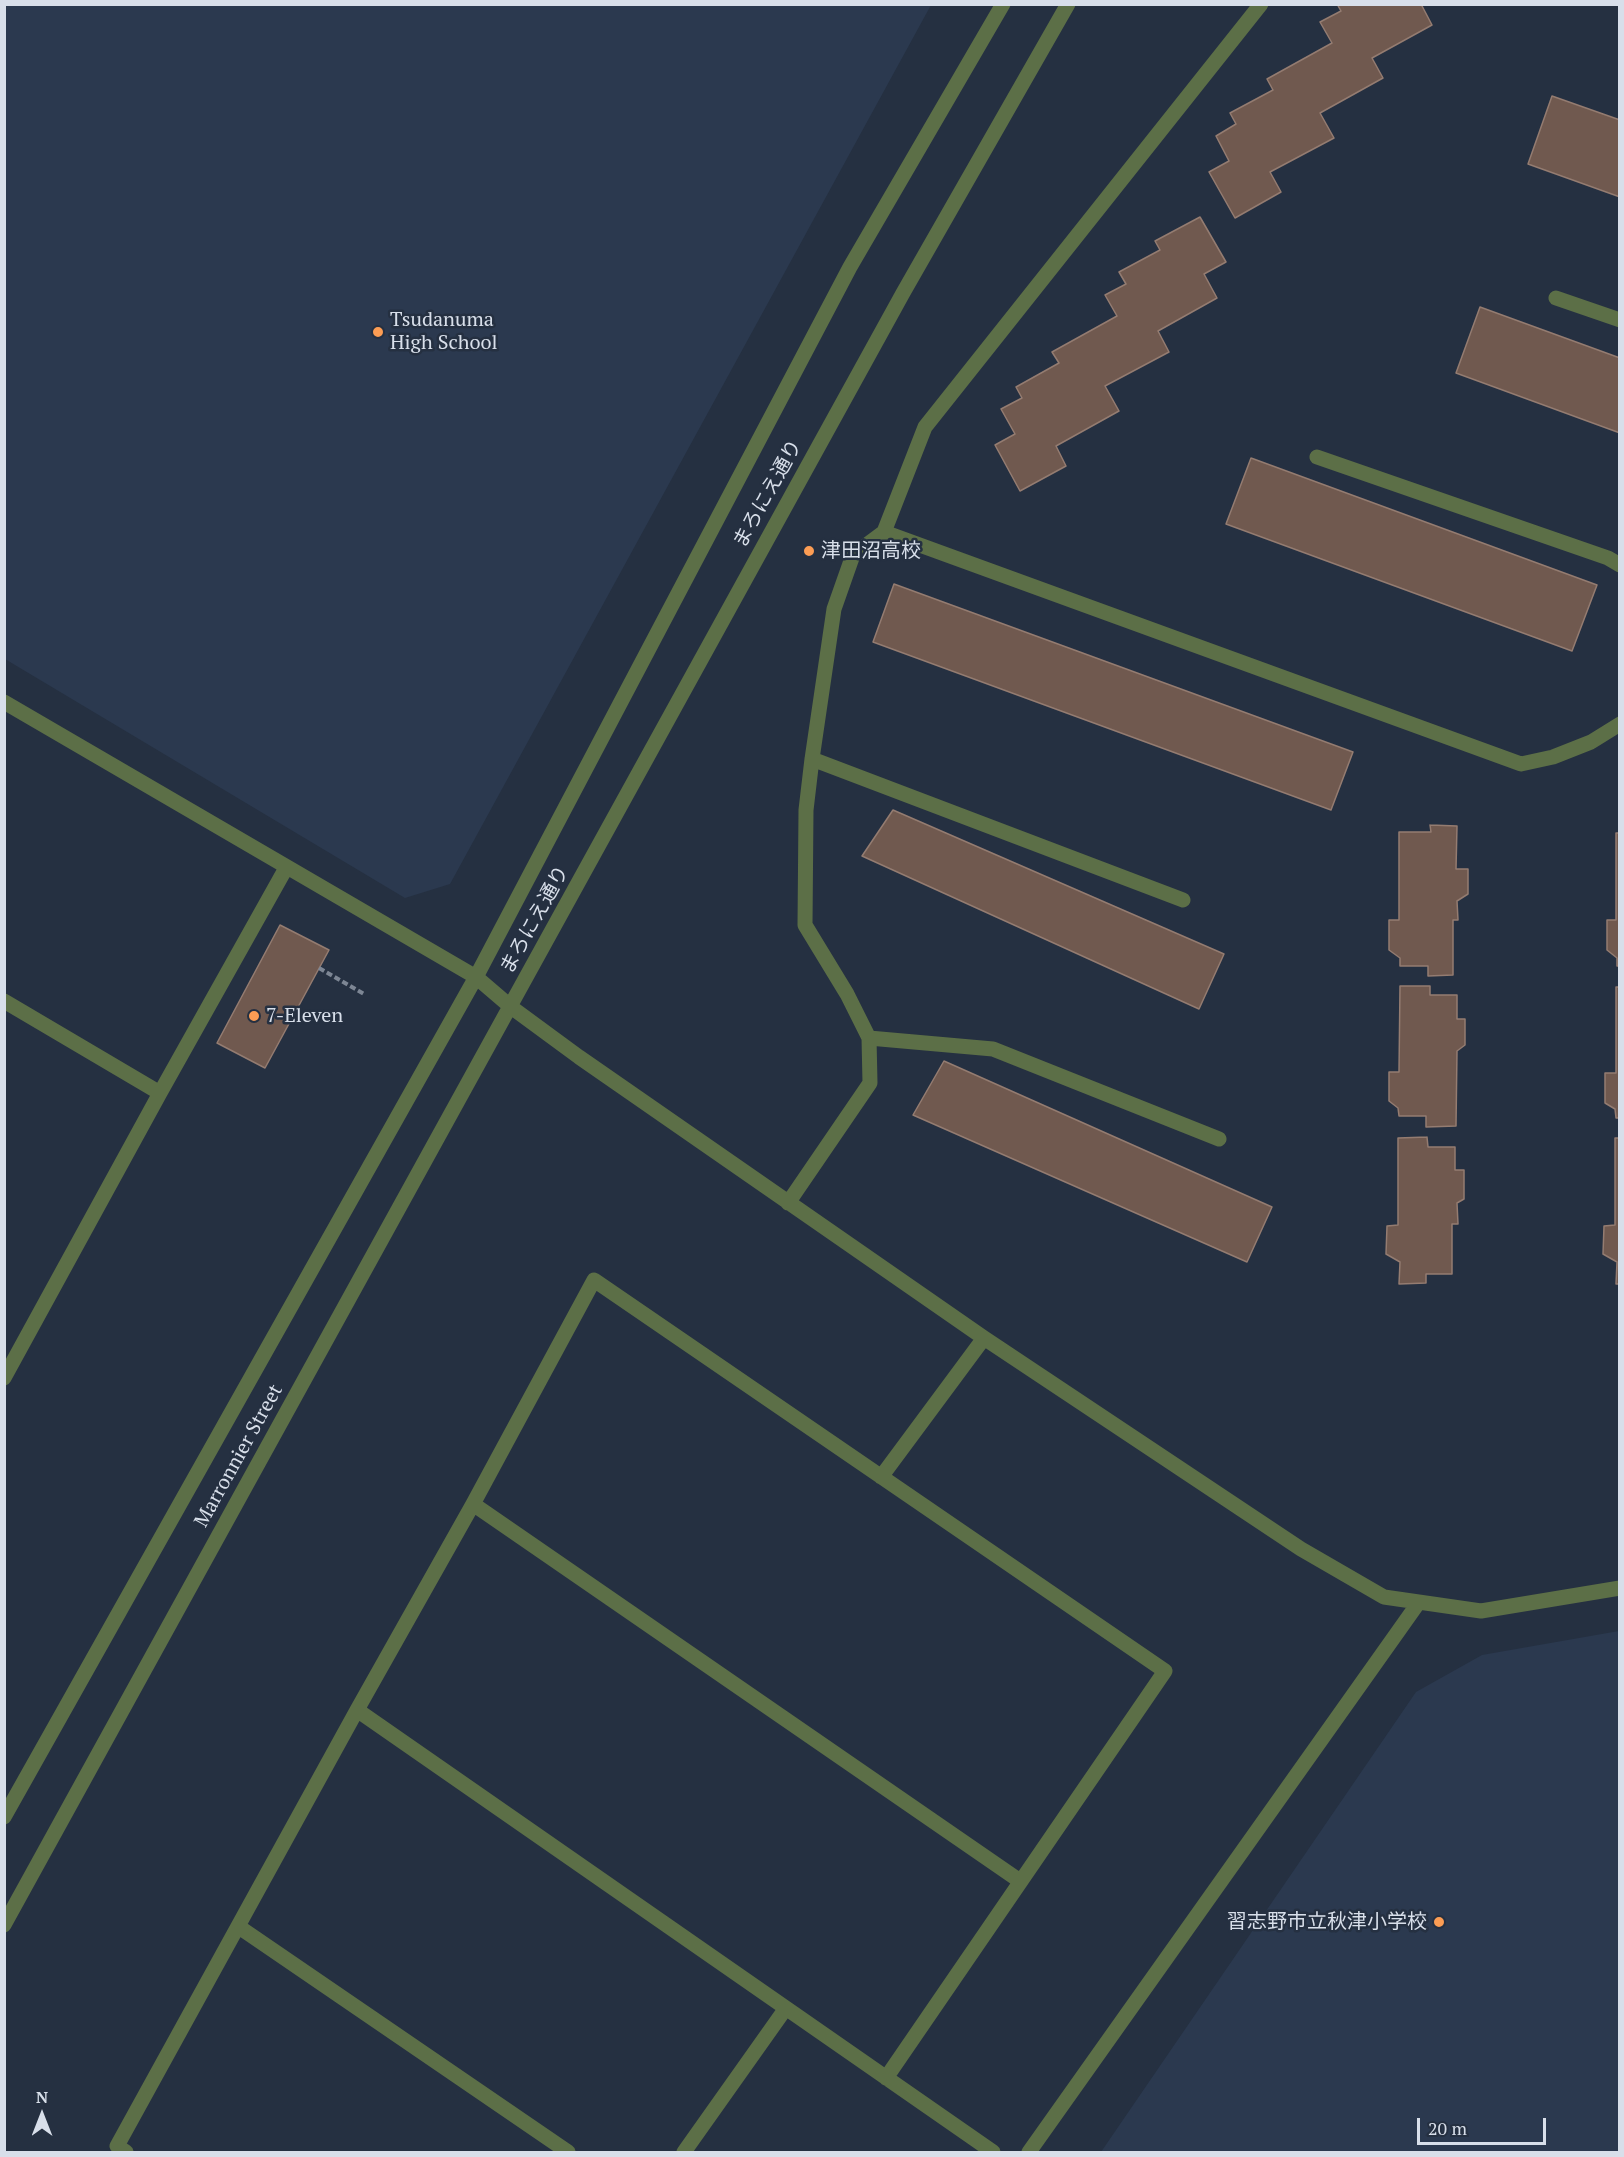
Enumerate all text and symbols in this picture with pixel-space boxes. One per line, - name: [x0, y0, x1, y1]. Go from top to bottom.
- place label: Tsudanuma High School: [390, 308, 498, 355]
- marker: Tsudanuma High School: [371, 325, 385, 339]
- street label: まろにえ通り: [728, 436, 808, 552]
- place label: 津田沼高校: [821, 539, 921, 563]
- marker: 津田沼高校: [802, 544, 816, 558]
- street label: まろにえ通り: [495, 862, 575, 978]
- place label: 7-Eleven: [266, 1004, 343, 1028]
- marker: 7-Eleven: [247, 1009, 261, 1023]
- street label: Marronnier Street: [190, 1380, 288, 1532]
- place label: 習志野市立秋津小学校: [1227, 1910, 1427, 1934]
- marker: 習志野市立秋津小学校: [1432, 1915, 1446, 1929]
- north arrow: [12, 2085, 72, 2145]
- text: N: [36, 2086, 48, 2108]
- scale bar: [1420, 2106, 1549, 2144]
- text: 20 m: [1428, 2116, 1467, 2140]

